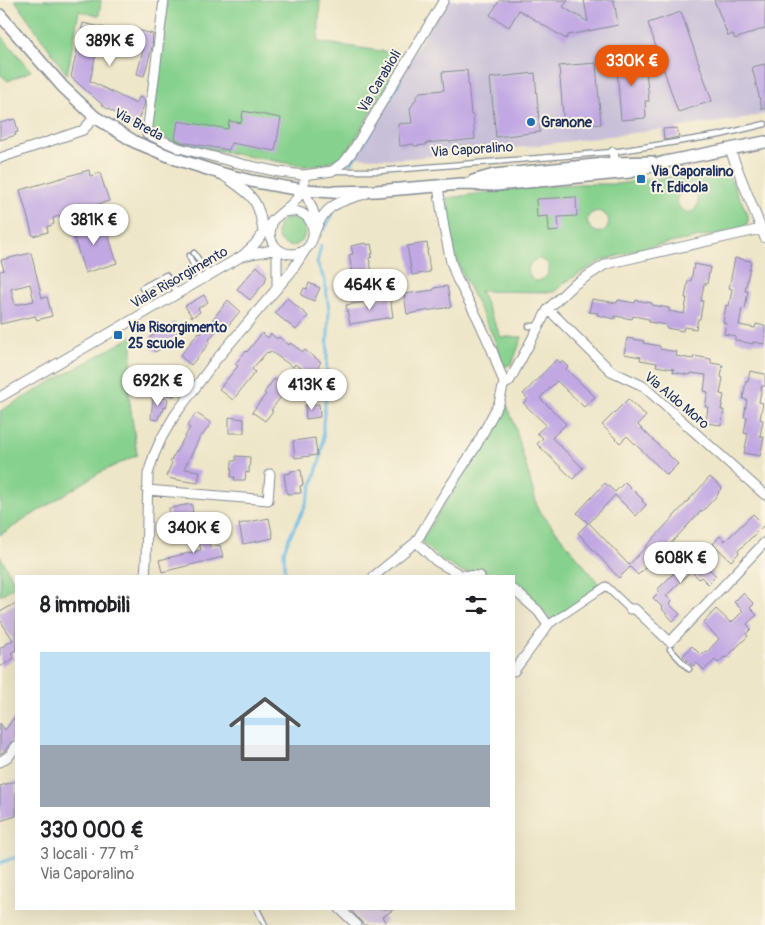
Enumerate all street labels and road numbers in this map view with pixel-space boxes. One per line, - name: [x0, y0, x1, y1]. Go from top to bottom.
- street label: Via Carabioli: [354, 47, 405, 116]
- street label: Via Breda: [111, 104, 166, 144]
- street label: Via Caporalino: [430, 138, 514, 161]
- street label: Viale Risorgimento: [128, 243, 231, 312]
- street label: Via Aldo Moro: [641, 368, 713, 433]

